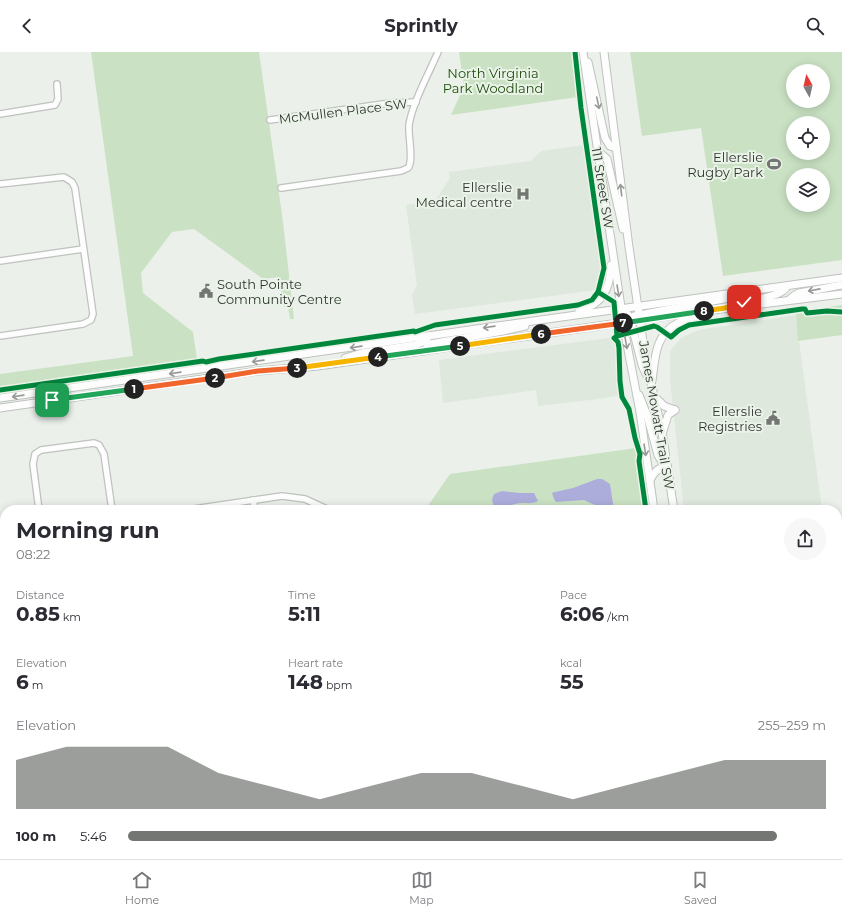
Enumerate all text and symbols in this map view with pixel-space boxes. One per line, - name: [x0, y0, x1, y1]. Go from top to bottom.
- icon: back: [16, 15, 38, 37]
- text: Sprintly: [384, 15, 458, 37]
- icon: search: [804, 15, 826, 37]
- north arrow: [786, 64, 830, 108]
- map controls: [786, 64, 830, 212]
- park label: North Virginia Park Woodland: [443, 65, 543, 96]
- street label: McMullen Place SW: [278, 95, 408, 127]
- one-way arrow: [594, 96, 602, 109]
- button: locate: [786, 116, 830, 160]
- street label: 111 Street SW: [589, 146, 617, 230]
- place label: Ellerslie Rugby Park: [687, 149, 763, 180]
- sports icon: Ellerslie Rugby Park: [766, 156, 782, 172]
- button: layers: [786, 168, 830, 212]
- place label: Ellerslie Medical centre: [416, 179, 512, 210]
- one-way arrow: [618, 184, 625, 197]
- hospital icon: Ellerslie Medical centre: [515, 186, 531, 202]
- place label: South Pointe Community Centre: [217, 276, 342, 307]
- public building icon: South Pointe Community Centre: [198, 283, 214, 299]
- one-way arrow: [615, 284, 623, 297]
- pin: [727, 285, 761, 319]
- one-way arrow: [808, 286, 821, 294]
- icon: check: [733, 291, 755, 313]
- pin: 8: [694, 301, 714, 321]
- text: 8: [700, 304, 708, 318]
- pin: 7: [613, 313, 633, 333]
- text: 7: [620, 316, 626, 330]
- one-way arrow: [483, 323, 496, 331]
- pin: 6: [531, 324, 551, 344]
- text: 6: [537, 327, 545, 341]
- pin: 5: [450, 336, 470, 356]
- one-way arrow: [623, 336, 631, 349]
- street label: James Mowatt Trail SW: [636, 338, 678, 491]
- text: 5: [457, 339, 463, 353]
- one-way arrow: [350, 343, 363, 351]
- pin: 4: [368, 347, 388, 367]
- text: 4: [374, 350, 382, 364]
- one-way arrow: [252, 357, 265, 365]
- pin: 3: [287, 358, 307, 378]
- text: 3: [294, 361, 300, 375]
- pin: 2: [205, 368, 225, 388]
- one-way arrow: [169, 369, 182, 377]
- text: 2: [212, 371, 218, 385]
- pin: 1: [124, 379, 144, 399]
- text: 1: [132, 382, 136, 396]
- pin: [35, 383, 69, 417]
- icon: arrive: [41, 389, 63, 411]
- one-way arrow: [12, 392, 25, 400]
- place label: Ellerslie Registries: [698, 403, 762, 434]
- public building icon: Ellerslie Registries: [765, 410, 781, 426]
- one-way arrow: [641, 443, 649, 456]
- text: Morning run: [16, 517, 159, 544]
- button: share: [784, 518, 826, 560]
- text: 08:22: [16, 546, 50, 562]
- text: Distance: [16, 588, 64, 602]
- text: Time: [288, 588, 316, 602]
- text: Pace: [560, 588, 587, 602]
- text: 0.85: [16, 602, 60, 626]
- text: 5:11: [288, 602, 321, 626]
- text: 6:06: [560, 602, 604, 626]
- text: km: [60, 610, 81, 624]
- text: /km: [604, 610, 629, 624]
- text: Elevation: [16, 656, 67, 670]
- text: Heart rate: [288, 656, 343, 670]
- text: kcal: [560, 656, 582, 670]
- text: 6: [16, 670, 29, 694]
- text: 148: [288, 670, 323, 694]
- text: 55: [560, 670, 584, 694]
- text: m: [29, 678, 43, 692]
- text: bpm: [323, 678, 353, 692]
- text: Elevation: [16, 717, 76, 733]
- text: 255–259 m: [758, 717, 826, 733]
- text: 100 m: [16, 828, 56, 844]
- text: 5:46: [80, 828, 107, 844]
- tab: Home: [125, 869, 159, 907]
- tab: Map: [409, 869, 434, 907]
- tab: Saved: [684, 869, 717, 907]

